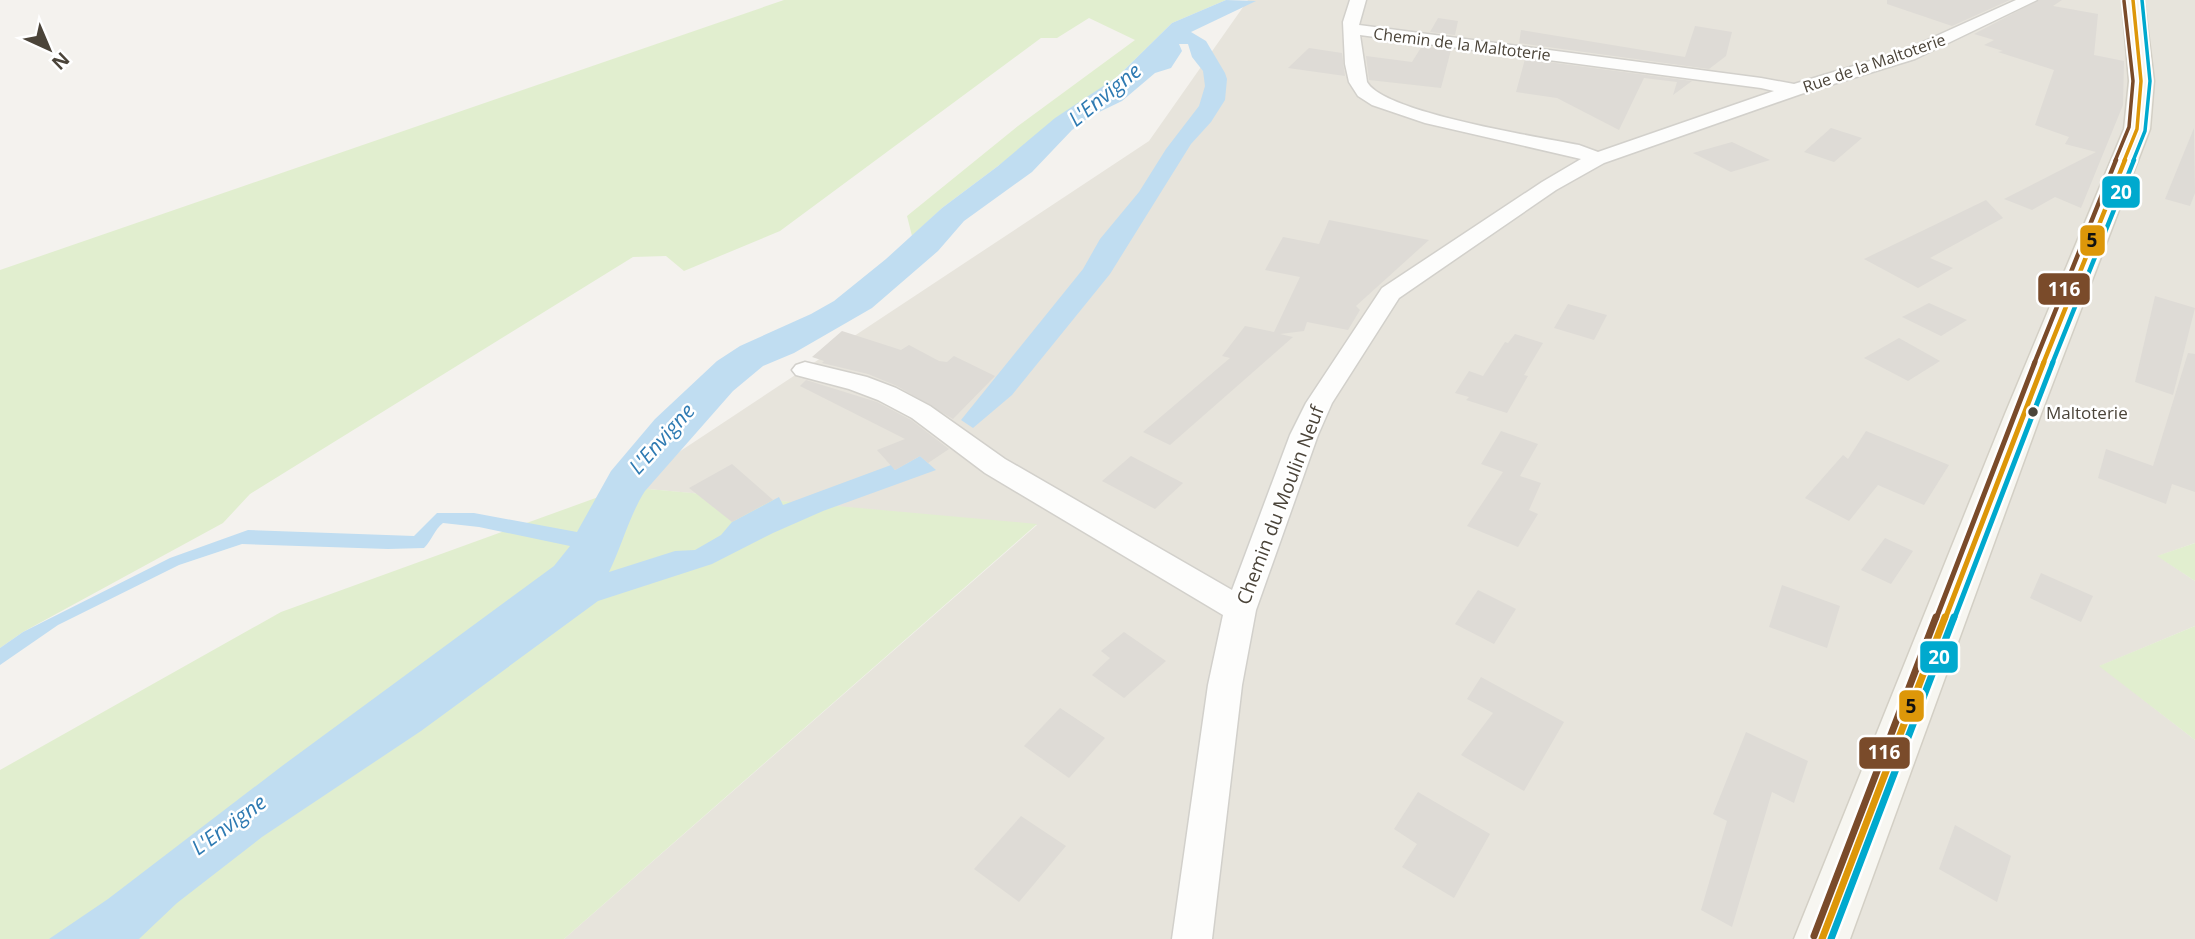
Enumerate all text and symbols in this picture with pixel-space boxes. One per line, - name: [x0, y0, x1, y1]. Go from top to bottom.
- north arrow: [14, 14, 84, 84]
- street label: Chemin de la Maltoterie: [1372, 22, 1552, 66]
- street label: Rue de la Maltoterie: [1800, 28, 1948, 98]
- text: N: [46, 47, 75, 76]
- water label: L'Envigne: [1062, 56, 1147, 132]
- line badge: 20: [2101, 175, 2141, 209]
- text: 20: [2110, 179, 2132, 205]
- line badge: 5: [2079, 224, 2106, 257]
- text: 5: [2087, 227, 2097, 253]
- line badge: 116: [2037, 272, 2091, 306]
- text: 116: [2048, 276, 2080, 302]
- water label: L'Envigne: [622, 397, 700, 480]
- street label: Chemin du Moulin Neuf: [1230, 400, 1330, 608]
- place label: Maltoterie: [2046, 401, 2128, 424]
- marker: Maltoterie: [2026, 405, 2040, 419]
- line badge: 20: [1919, 640, 1959, 674]
- text: 20: [1928, 644, 1950, 670]
- line badge: 5: [1898, 689, 1925, 723]
- text: 5: [1906, 693, 1916, 719]
- line badge: 116: [1858, 736, 1911, 770]
- text: 116: [1868, 739, 1900, 765]
- water label: L'Envigne: [185, 788, 271, 861]

